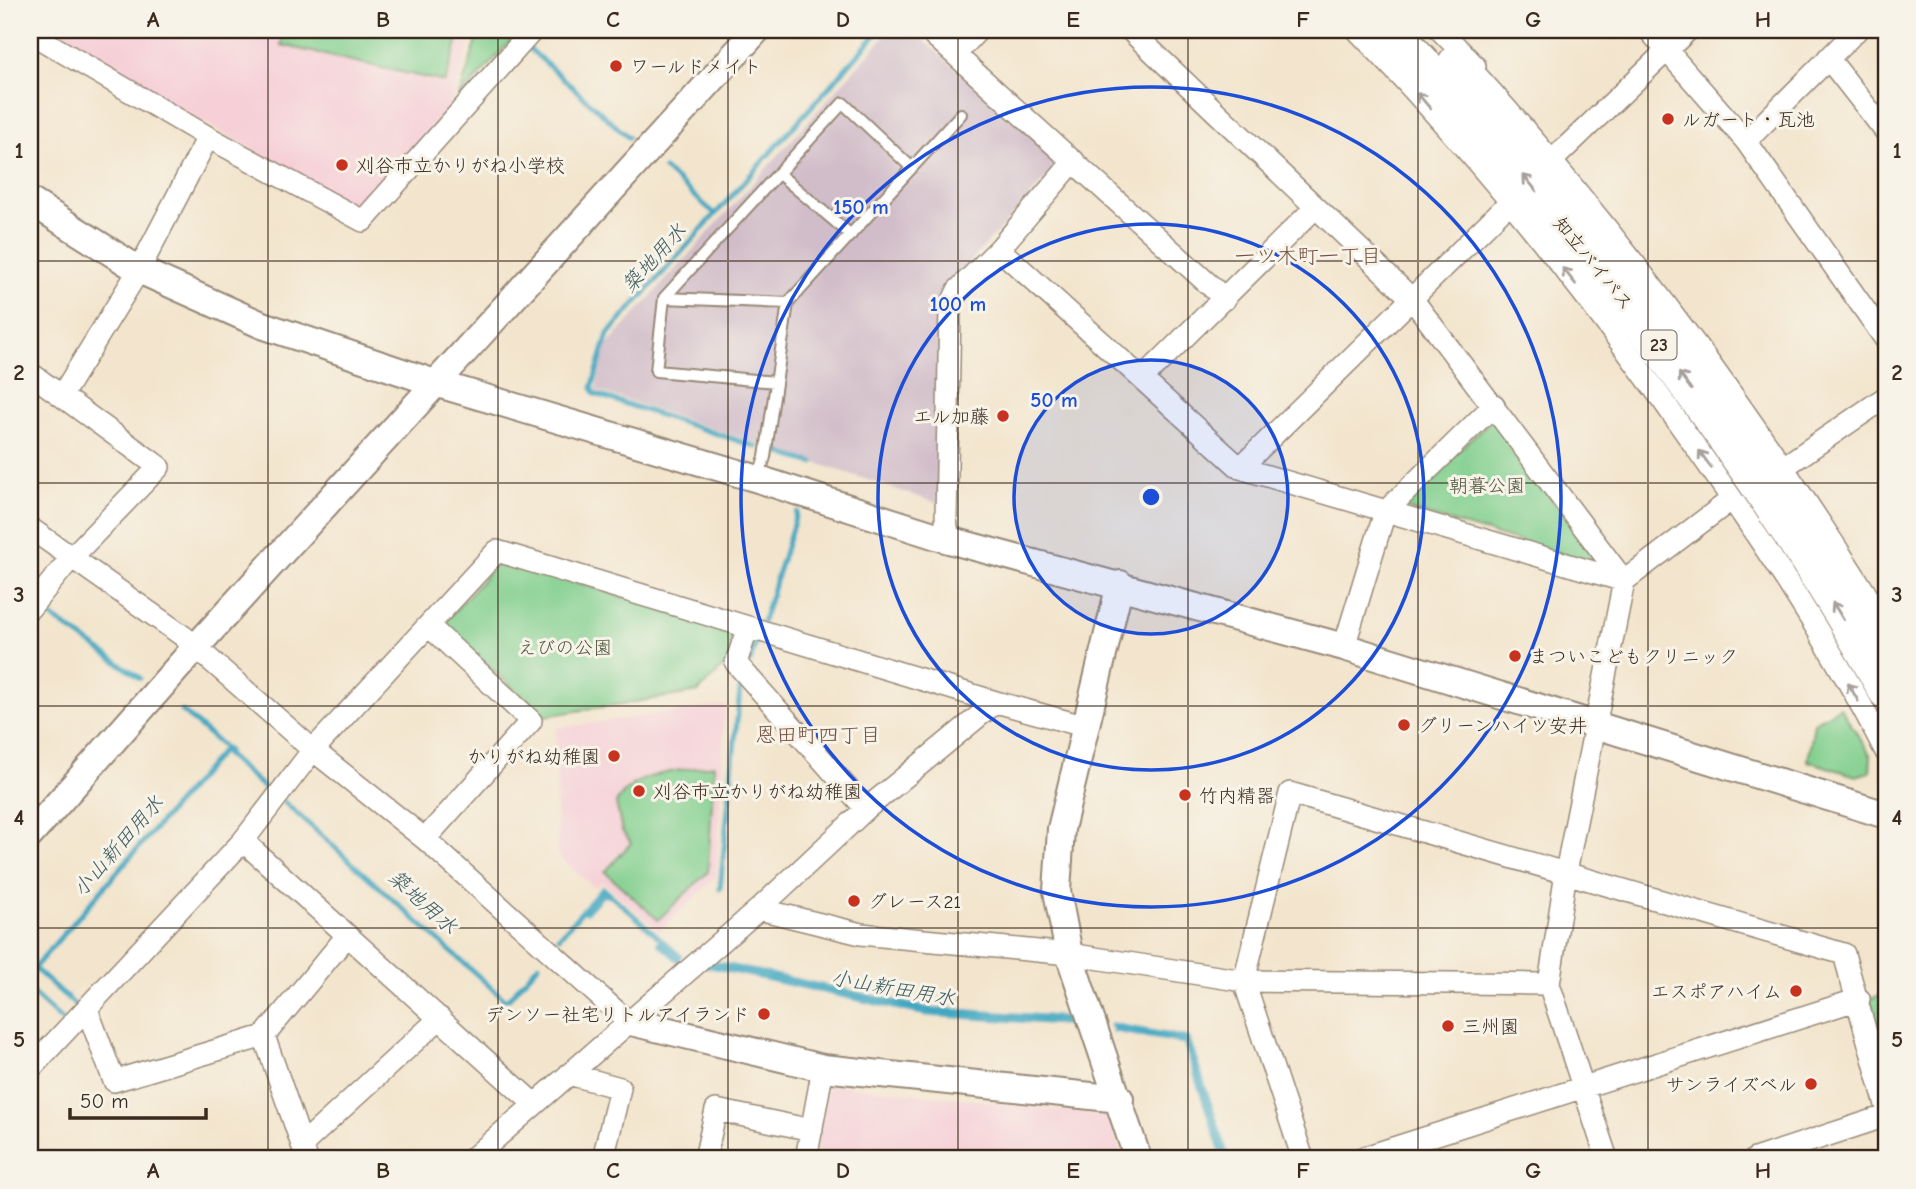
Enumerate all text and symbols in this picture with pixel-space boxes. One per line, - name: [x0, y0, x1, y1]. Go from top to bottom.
- text: A: [147, 6, 160, 33]
- text: B: [376, 6, 390, 33]
- text: C: [606, 6, 620, 33]
- text: D: [836, 6, 850, 33]
- text: E: [1066, 6, 1080, 33]
- text: F: [1296, 6, 1310, 33]
- text: G: [1525, 6, 1541, 33]
- text: H: [1755, 6, 1771, 33]
- place label: ワールドメイト: [630, 56, 762, 78]
- marker: ワールドメイト: [608, 58, 624, 74]
- one-way arrow: [1416, 92, 1432, 110]
- place label: ルガート・瓦池: [1682, 109, 1815, 131]
- marker: ルガート・瓦池: [1660, 111, 1676, 127]
- text: 1: [14, 137, 24, 164]
- text: 1: [1892, 137, 1902, 164]
- place label: 刈谷市立かりがね小学校: [356, 155, 565, 177]
- marker: 刈谷市立かりがね小学校: [334, 157, 350, 173]
- one-way arrow: [1522, 174, 1538, 192]
- text: 150 m: [833, 195, 889, 219]
- street label: 知立バイパス: [1549, 213, 1638, 315]
- water label: 築地用水: [617, 219, 691, 297]
- district label: 一ツ木町一丁目: [1235, 244, 1382, 268]
- one-way arrow: [1562, 268, 1577, 286]
- text: 100 m: [930, 292, 986, 316]
- road number: 23: [1642, 330, 1676, 360]
- text: 2: [13, 359, 25, 386]
- text: 2: [1891, 359, 1903, 386]
- one-way arrow: [1678, 372, 1692, 391]
- text: 50 m: [1030, 388, 1078, 412]
- place label: エル加藤: [913, 406, 989, 428]
- marker: エル加藤: [995, 408, 1011, 424]
- one-way arrow: [1698, 450, 1712, 469]
- park label: 朝暮公園: [1449, 475, 1525, 497]
- centre of rings: [1139, 485, 1163, 509]
- text: 3: [13, 581, 25, 608]
- text: 3: [1891, 581, 1903, 608]
- one-way arrow: [1831, 602, 1845, 622]
- park label: えびの公園: [518, 637, 612, 659]
- place label: まついこどもクリニック: [1529, 646, 1738, 668]
- marker: まついこどもクリニック: [1507, 648, 1523, 664]
- one-way arrow: [1846, 683, 1860, 703]
- place label: グリーンハイツ安井: [1418, 715, 1587, 737]
- marker: グリーンハイツ安井: [1396, 717, 1412, 733]
- district label: 恩田町四丁目: [755, 723, 881, 747]
- place label: かりがね幼稚園: [467, 746, 600, 768]
- marker: かりがね幼稚園: [606, 748, 622, 764]
- place label: 刈谷市立かりがね幼稚園: [653, 781, 862, 803]
- marker: 刈谷市立かりがね幼稚園: [631, 783, 647, 799]
- place label: 竹内精器: [1199, 785, 1275, 807]
- marker: 竹内精器: [1177, 787, 1193, 803]
- water label: 小山新田用水: [68, 791, 168, 901]
- text: 4: [14, 804, 25, 831]
- text: 4: [1892, 804, 1903, 831]
- water label: 築地用水: [384, 865, 462, 939]
- place label: グレース21: [868, 891, 961, 913]
- marker: グレース21: [846, 893, 862, 909]
- water label: 小山新田用水: [829, 965, 957, 1011]
- place label: エスポアハイム: [1651, 981, 1782, 1003]
- marker: エスポアハイム: [1788, 983, 1804, 999]
- place label: デンソー社宅リトルアイランド: [485, 1004, 750, 1026]
- marker: デンソー社宅リトルアイランド: [756, 1006, 772, 1022]
- place label: 三州園: [1462, 1016, 1519, 1038]
- marker: 三州園: [1440, 1018, 1456, 1034]
- text: 5: [13, 1026, 25, 1053]
- text: 5: [1891, 1026, 1903, 1053]
- place label: サンライズベル: [1666, 1074, 1797, 1096]
- marker: サンライズベル: [1803, 1076, 1819, 1092]
- scale bar: [70, 1077, 206, 1121]
- text: 50 m: [80, 1089, 129, 1113]
- text: A: [147, 1157, 160, 1184]
- text: B: [376, 1157, 390, 1184]
- text: C: [606, 1157, 620, 1184]
- text: D: [836, 1157, 850, 1184]
- text: E: [1066, 1157, 1080, 1184]
- text: F: [1296, 1157, 1310, 1184]
- text: G: [1525, 1157, 1541, 1184]
- text: H: [1755, 1157, 1771, 1184]

